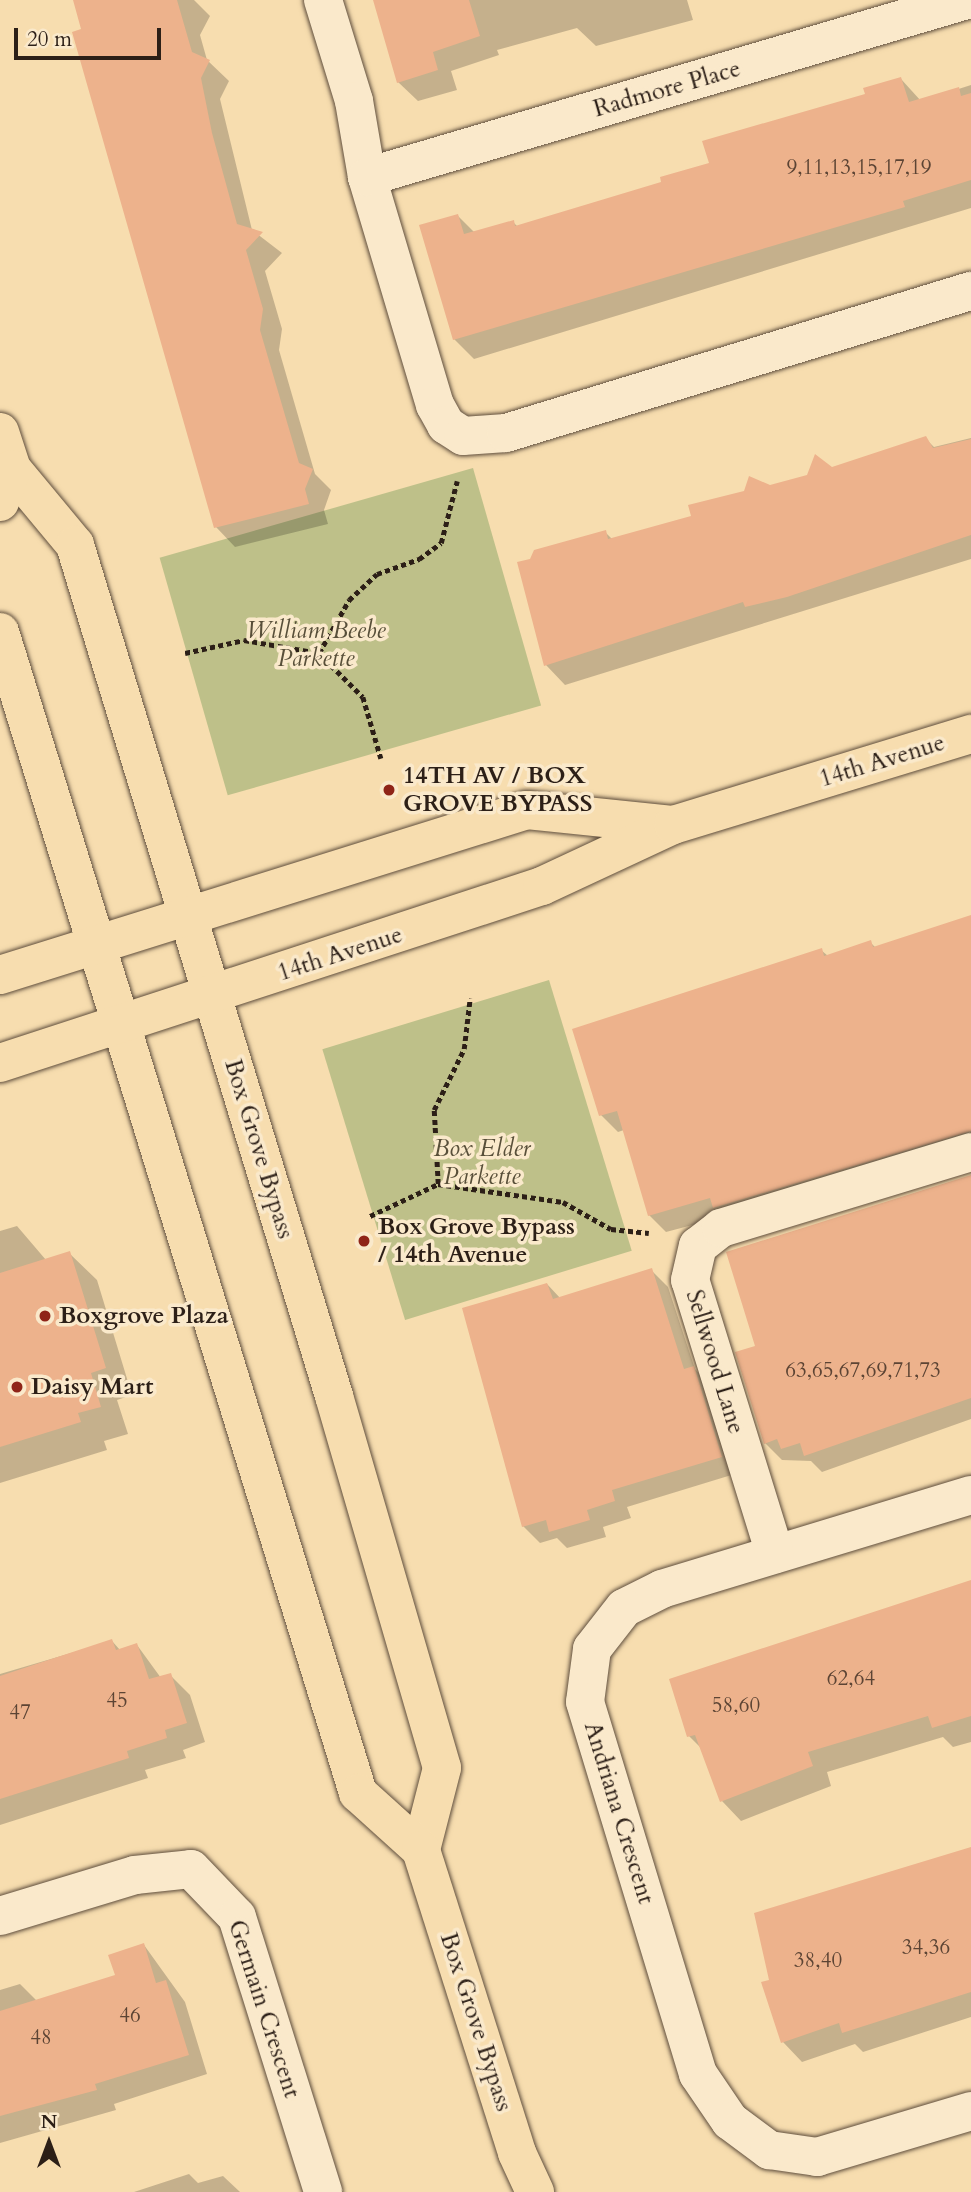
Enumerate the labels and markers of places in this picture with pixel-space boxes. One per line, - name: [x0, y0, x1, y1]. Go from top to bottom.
- place label: 14TH AV / BOX GROVE BYPASS: [403, 762, 593, 818]
- marker: 14TH AV / BOX GROVE BYPASS: [381, 782, 397, 798]
- place label: Box Grove Bypass / 14th Avenue: [378, 1213, 575, 1269]
- marker: Box Grove Bypass / 14th Avenue: [356, 1233, 372, 1249]
- place label: Boxgrove Plaza: [59, 1302, 229, 1330]
- marker: Boxgrove Plaza: [37, 1308, 53, 1324]
- place label: Daisy Mart: [31, 1373, 153, 1401]
- marker: Daisy Mart: [9, 1379, 25, 1395]

